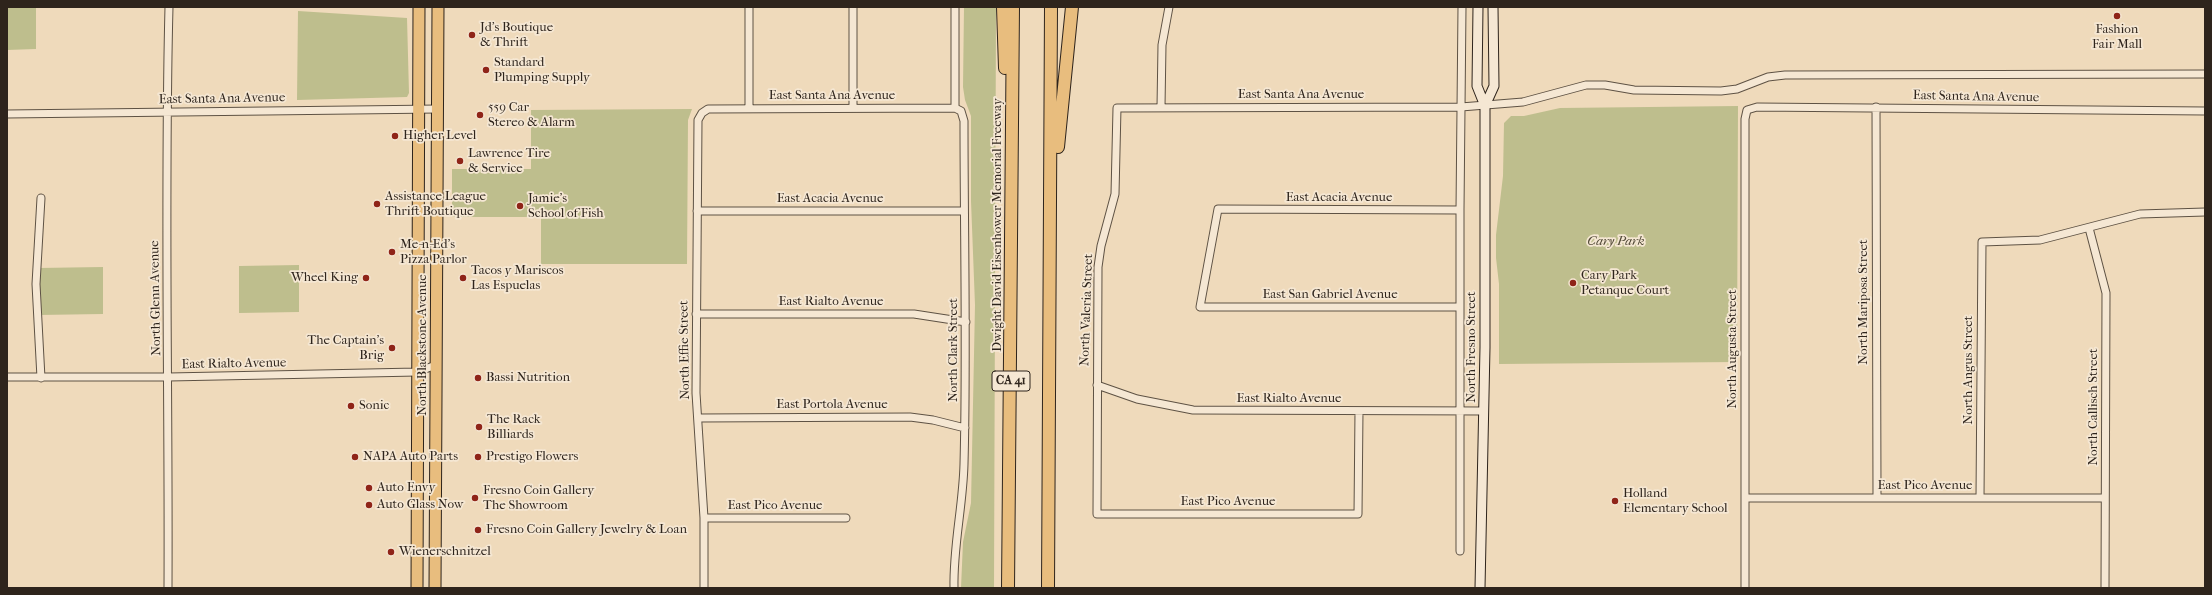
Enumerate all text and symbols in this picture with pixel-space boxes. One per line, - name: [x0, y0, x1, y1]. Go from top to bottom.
- marker: Fashion Fair Mall: [2112, 11, 2122, 21]
- place label: Jd's Boutique & Thrift: [480, 20, 553, 51]
- place label: Fashion Fair Mall: [2092, 22, 2142, 53]
- marker: Jd's Boutique & Thrift: [467, 30, 477, 40]
- place label: Standard Plumping Supply: [494, 55, 590, 86]
- marker: Standard Plumping Supply: [481, 65, 491, 75]
- street label: East Santa Ana Avenue: [1238, 87, 1364, 103]
- street label: East Santa Ana Avenue: [769, 88, 895, 104]
- street label: East Santa Ana Avenue: [1913, 88, 2039, 106]
- street label: East Santa Ana Avenue: [159, 90, 285, 108]
- street label: Dwight David Eisenhower Memorial Freeway: [990, 98, 1006, 352]
- place label: 559 Car Stereo & Alarm: [488, 100, 575, 131]
- marker: 559 Car Stereo & Alarm: [475, 110, 485, 120]
- place label: Higher Level: [403, 128, 476, 144]
- marker: Higher Level: [390, 131, 400, 141]
- place label: Lawrence Tire & Service: [468, 146, 550, 177]
- marker: Lawrence Tire & Service: [455, 156, 465, 166]
- place label: Assistance League Thrift Boutique: [385, 189, 486, 220]
- street label: East Acacia Avenue: [1286, 190, 1392, 206]
- place label: Jamie's School of Fish: [528, 191, 604, 222]
- street label: East Acacia Avenue: [777, 191, 883, 207]
- marker: Assistance League Thrift Boutique: [372, 199, 382, 209]
- marker: Jamie's School of Fish: [515, 201, 525, 211]
- park label: Cary Park: [1587, 234, 1645, 250]
- place label: Me-n-Ed's Pizza Parlor: [400, 237, 467, 268]
- street label: North Mariposa Street: [1856, 239, 1872, 365]
- street label: North Glenn Avenue: [147, 240, 165, 356]
- marker: Me-n-Ed's Pizza Parlor: [387, 247, 397, 257]
- street label: North Valeria Street: [1077, 254, 1097, 366]
- place label: Tacos y Mariscos Las Espuelas: [471, 263, 563, 294]
- place label: Cary Park Petanque Court: [1581, 268, 1669, 299]
- place label: Wheel King: [291, 270, 358, 286]
- marker: Wheel King: [361, 273, 371, 283]
- marker: Tacos y Mariscos Las Espuelas: [458, 273, 468, 283]
- street label: North Blackstone Avenue: [415, 274, 431, 416]
- marker: Cary Park Petanque Court: [1568, 278, 1578, 288]
- street label: East San Gabriel Avenue: [1262, 287, 1398, 303]
- street label: North Augusta Street: [1725, 289, 1741, 409]
- street label: North Fresno Street: [1464, 291, 1480, 403]
- street label: East Rialto Avenue: [779, 294, 883, 310]
- street label: North Clark Street: [946, 298, 962, 402]
- street label: North Effie Street: [676, 300, 694, 400]
- street label: North Angus Street: [1961, 316, 1977, 424]
- place label: The Captain's Brig: [307, 333, 384, 364]
- marker: The Captain's Brig: [387, 343, 397, 353]
- street label: North Callisch Street: [2086, 348, 2102, 466]
- street label: East Rialto Avenue: [181, 355, 287, 373]
- place label: Bassi Nutrition: [486, 370, 570, 386]
- road number: CA 41: [992, 371, 1030, 391]
- marker: Bassi Nutrition: [473, 373, 483, 383]
- street label: East Rialto Avenue: [1237, 391, 1341, 407]
- street label: East Portola Avenue: [776, 397, 888, 413]
- place label: Sonic: [359, 398, 389, 414]
- marker: Sonic: [346, 401, 356, 411]
- place label: The Rack Billiards: [487, 412, 541, 443]
- marker: The Rack Billiards: [474, 422, 484, 432]
- place label: NAPA Auto Parts: [363, 449, 458, 465]
- place label: Prestigo Flowers: [486, 449, 578, 465]
- marker: NAPA Auto Parts: [350, 452, 360, 462]
- marker: Prestigo Flowers: [473, 452, 483, 462]
- street label: East Pico Avenue: [1878, 478, 1972, 494]
- place label: Auto Envy: [377, 480, 435, 496]
- marker: Auto Envy: [364, 483, 374, 493]
- place label: Fresno Coin Gallery The Showroom: [483, 483, 594, 514]
- place label: Holland Elementary School: [1623, 486, 1728, 517]
- marker: Fresno Coin Gallery The Showroom: [470, 493, 480, 503]
- street label: East Pico Avenue: [1181, 494, 1275, 510]
- marker: Holland Elementary School: [1610, 496, 1620, 506]
- place label: Auto Glass Now: [377, 497, 463, 513]
- street label: East Pico Avenue: [728, 498, 822, 514]
- marker: Auto Glass Now: [364, 500, 374, 510]
- place label: Fresno Coin Gallery Jewelry & Loan: [486, 522, 687, 538]
- marker: Fresno Coin Gallery Jewelry & Loan: [473, 525, 483, 535]
- place label: Wienerschnitzel: [399, 544, 491, 560]
- marker: Wienerschnitzel: [386, 547, 396, 557]

